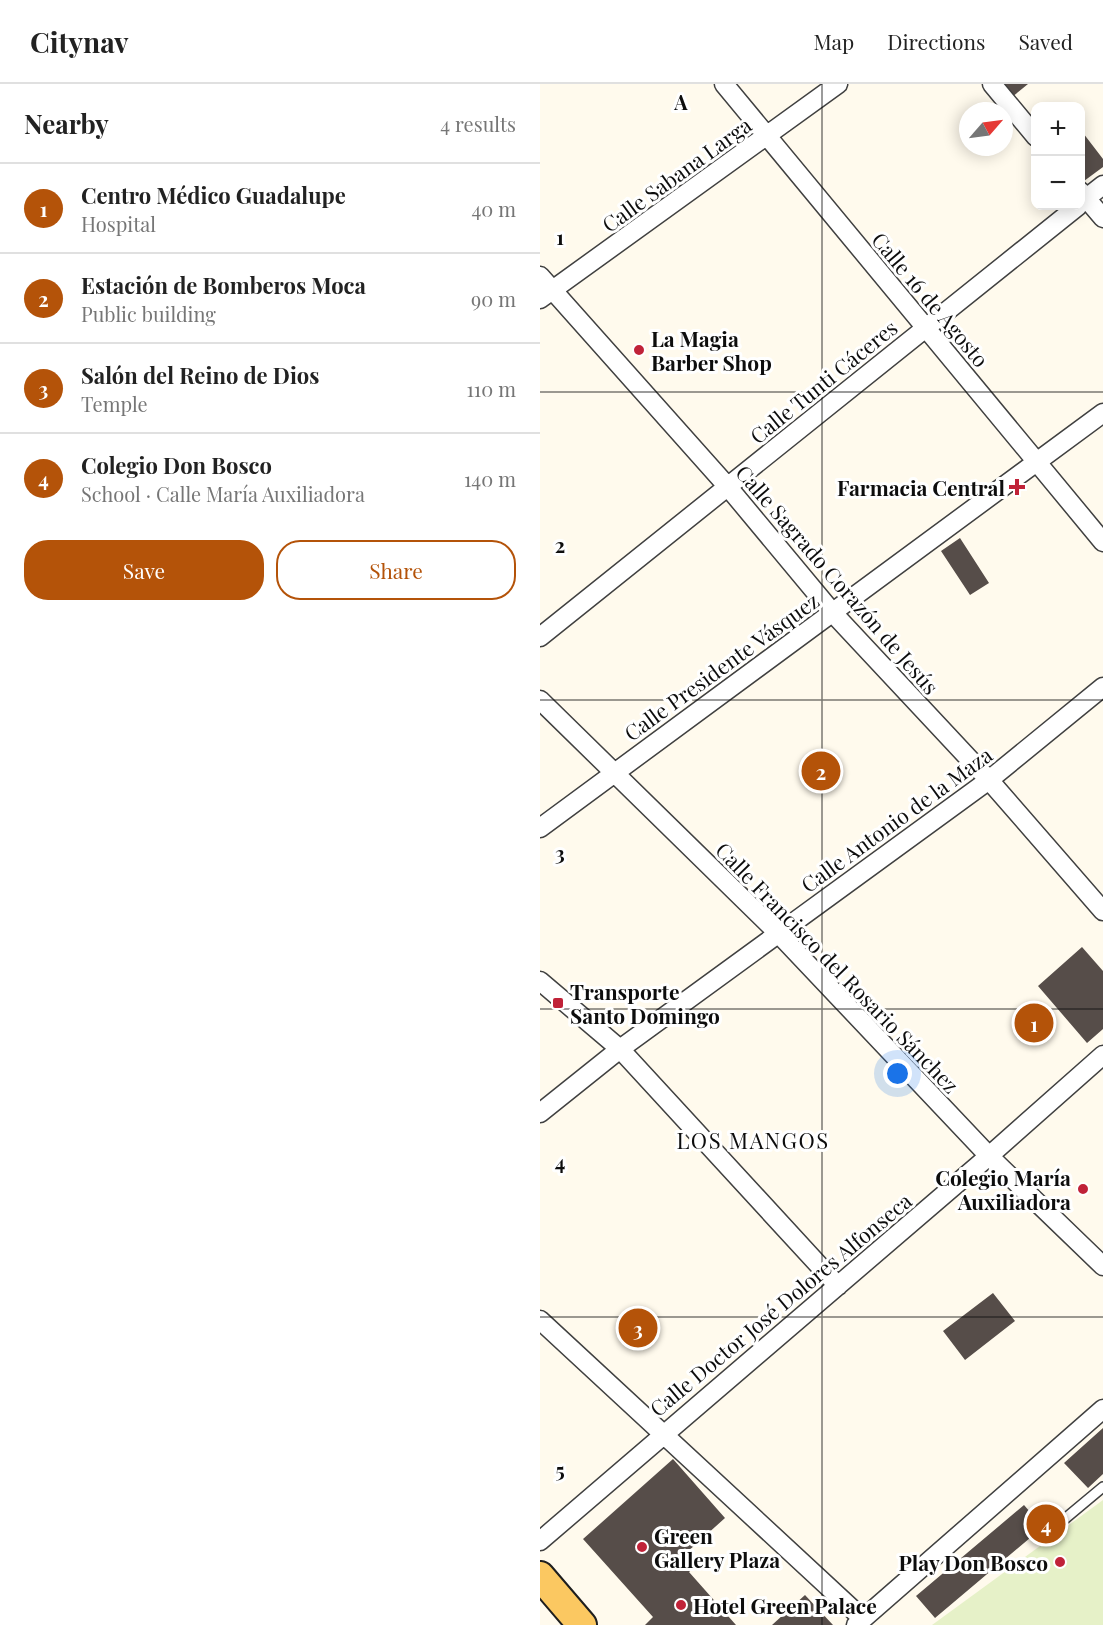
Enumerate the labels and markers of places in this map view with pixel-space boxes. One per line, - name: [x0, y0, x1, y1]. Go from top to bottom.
- place label: La Magia Barber Shop: [651, 324, 772, 376]
- marker: La Magia Barber Shop: [632, 343, 646, 357]
- place label: Farmacia Central: [837, 473, 1005, 501]
- marker: Farmacia Central: [1010, 480, 1024, 494]
- pin: 2: [802, 748, 840, 794]
- place label: Transporte Santo Domingo: [570, 977, 720, 1029]
- marker: Transporte Santo Domingo: [551, 996, 565, 1010]
- pin: 1: [1014, 1000, 1054, 1046]
- place label: Colegio María Auxiliadora: [935, 1163, 1071, 1215]
- marker: Colegio María Auxiliadora: [1076, 1182, 1090, 1196]
- pin: 3: [618, 1306, 658, 1350]
- pin: 4: [1026, 1502, 1066, 1546]
- place label: Green Gallery Plaza: [654, 1521, 780, 1573]
- marker: Green Gallery Plaza: [635, 1540, 649, 1554]
- place label: Play Don Bosco: [898, 1548, 1048, 1576]
- marker: Play Don Bosco: [1053, 1555, 1067, 1569]
- place label: Hotel Green Palace: [693, 1591, 877, 1619]
- marker: Hotel Green Palace: [674, 1598, 688, 1612]

